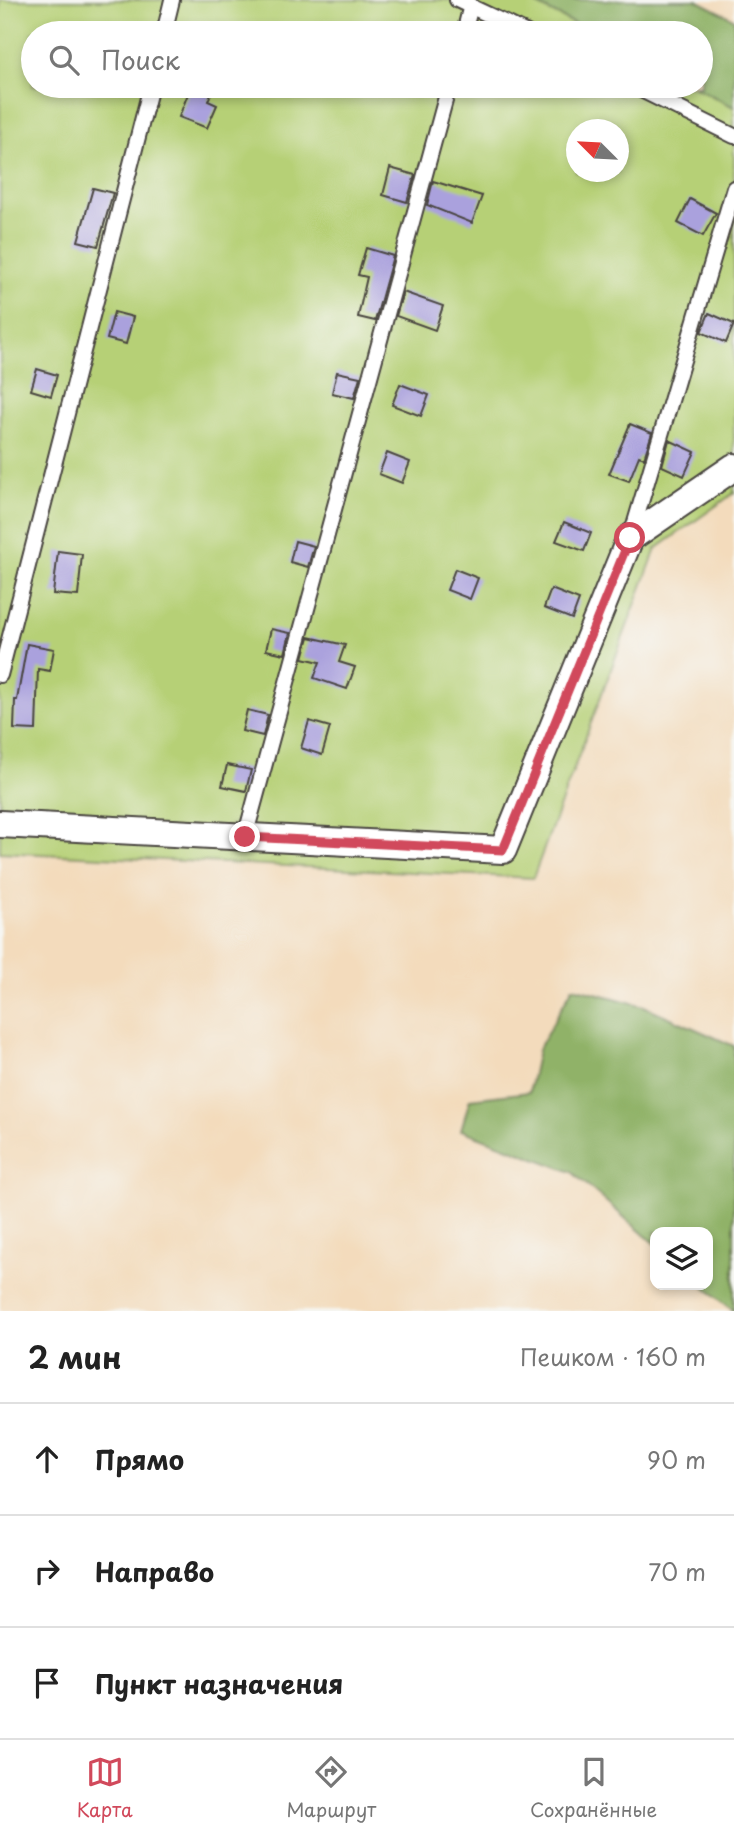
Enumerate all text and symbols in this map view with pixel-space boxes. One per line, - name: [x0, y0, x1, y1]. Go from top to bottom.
- search box: [21, 21, 713, 98]
- text: Поиск: [101, 40, 180, 79]
- icon: search: [45, 41, 83, 79]
- north arrow: [566, 119, 629, 182]
- route start: [614, 522, 645, 553]
- route end: [229, 821, 260, 852]
- map controls: [650, 1227, 713, 1290]
- button: layers: [650, 1227, 713, 1290]
- text: 2 мин: [28, 1334, 122, 1379]
- text: Пешком · 160 m: [520, 1339, 706, 1374]
- icon: ahead: [28, 1440, 66, 1478]
- text: Прямо: [95, 1440, 184, 1479]
- text: 90 m: [647, 1442, 706, 1477]
- icon: right: [28, 1552, 66, 1590]
- text: Направо: [95, 1552, 214, 1591]
- text: 70 m: [648, 1554, 706, 1589]
- icon: arrive: [28, 1664, 66, 1702]
- text: Пункт назначения: [95, 1664, 343, 1703]
- tab: Карта: [77, 1753, 133, 1823]
- tab: Маршрут: [286, 1753, 376, 1823]
- tab: Сохранённые: [530, 1753, 657, 1823]

